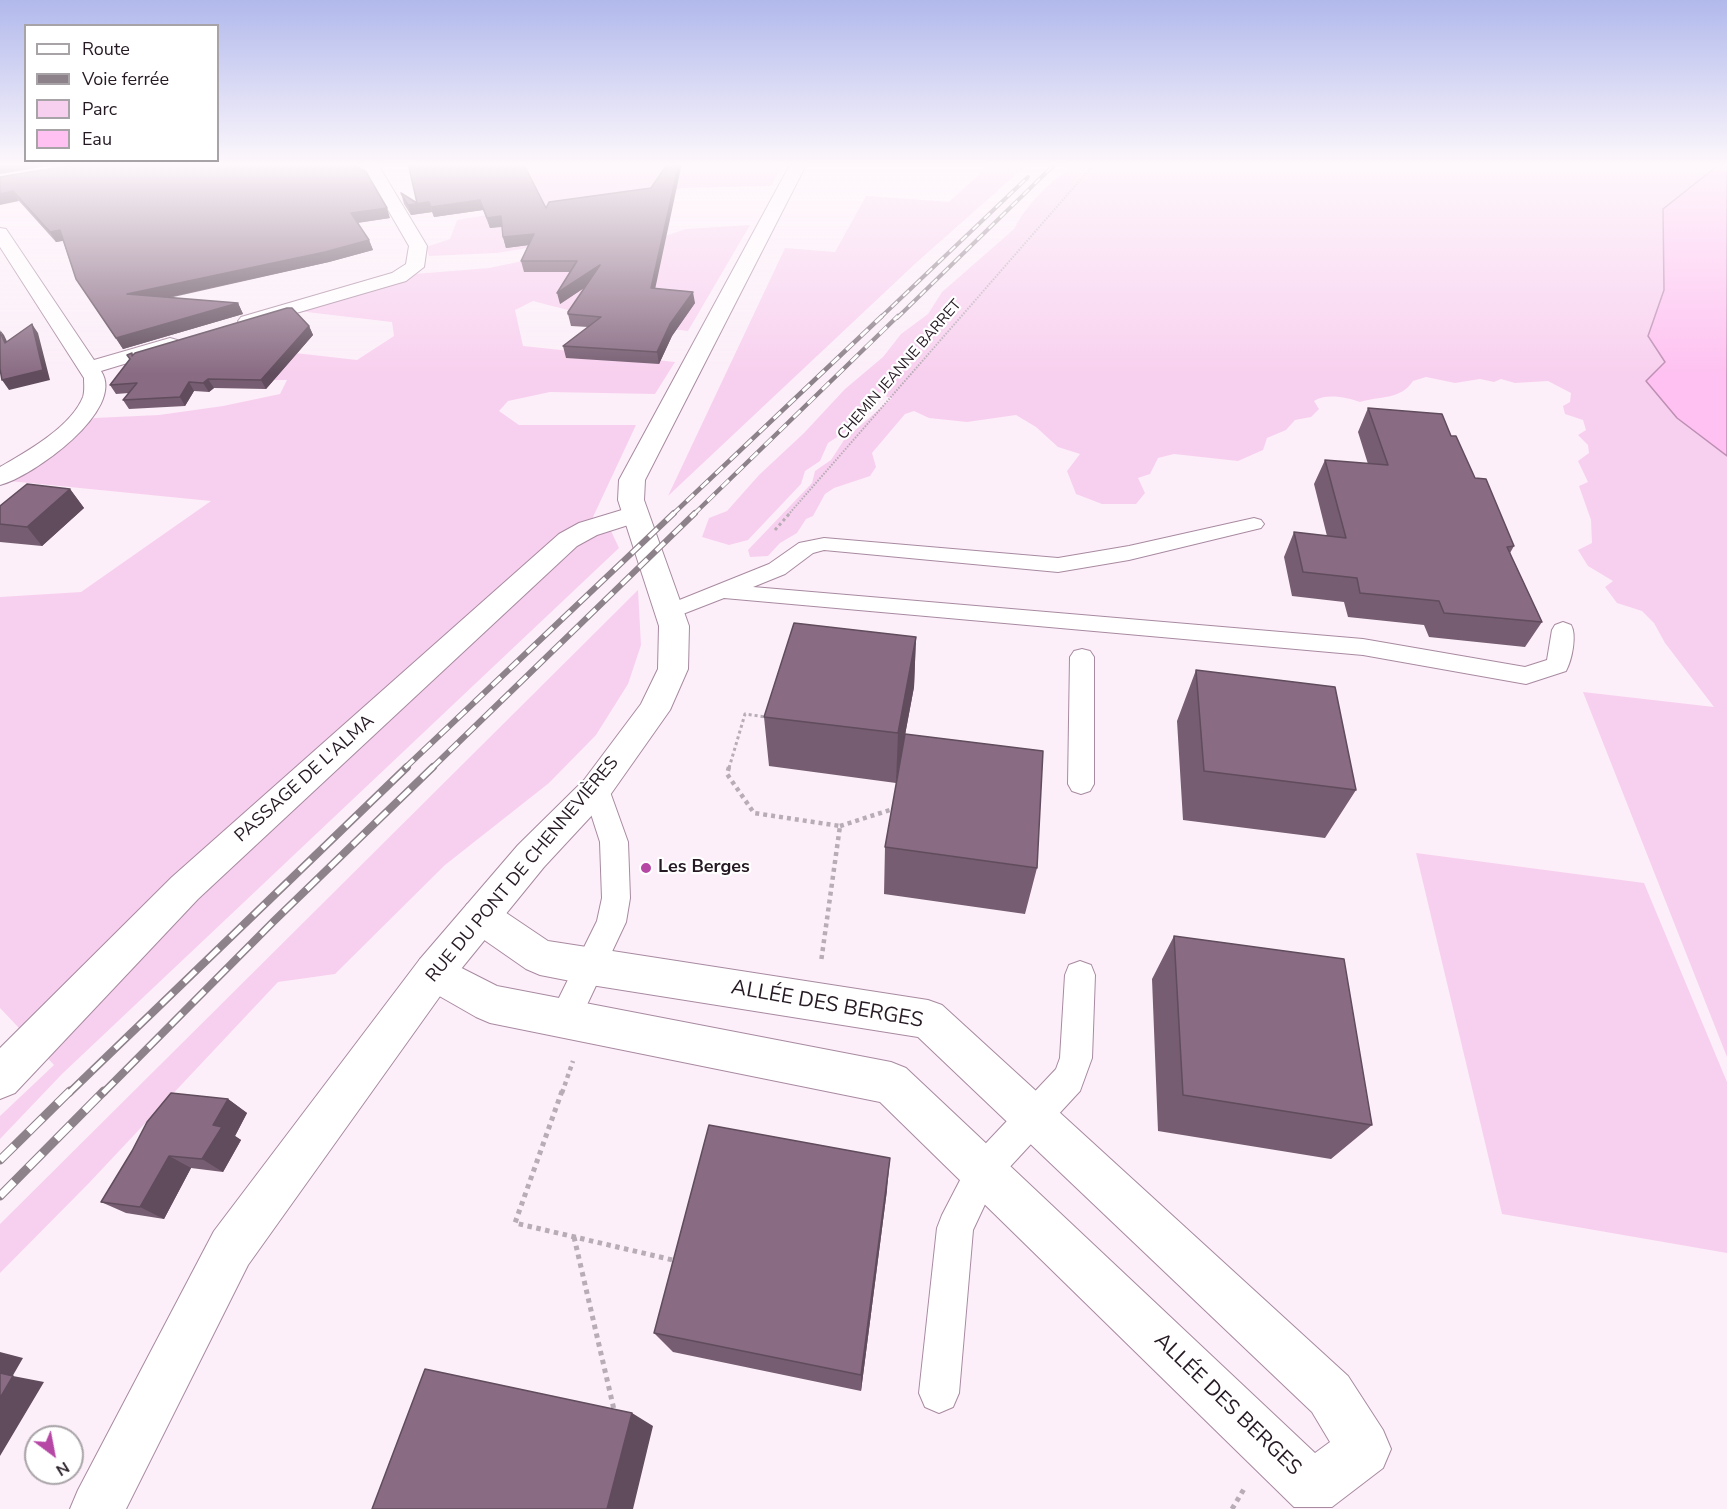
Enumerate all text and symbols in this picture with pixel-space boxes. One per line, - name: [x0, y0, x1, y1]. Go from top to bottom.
- legend: [24, 24, 219, 162]
- text: Route: [82, 37, 130, 61]
- text: Voie ferrée: [82, 67, 169, 91]
- text: Parc: [82, 97, 117, 121]
- text: Eau: [82, 127, 112, 151]
- street label: CHEMIN JEANNE BARRET: [834, 296, 966, 444]
- street label: PASSAGE DE L'ALMA: [231, 711, 379, 847]
- street label: RUE DU PONT DE CHENNEVIÈRES: [422, 753, 624, 987]
- place label: Les Berges: [658, 857, 750, 879]
- marker: Les Berges: [639, 861, 653, 875]
- street label: ALLÉE DES BERGES: [729, 976, 925, 1034]
- street label: ALLÉE DES BERGES: [1148, 1328, 1306, 1482]
- north arrow: [24, 1425, 84, 1485]
- text: N: [52, 1456, 73, 1481]

